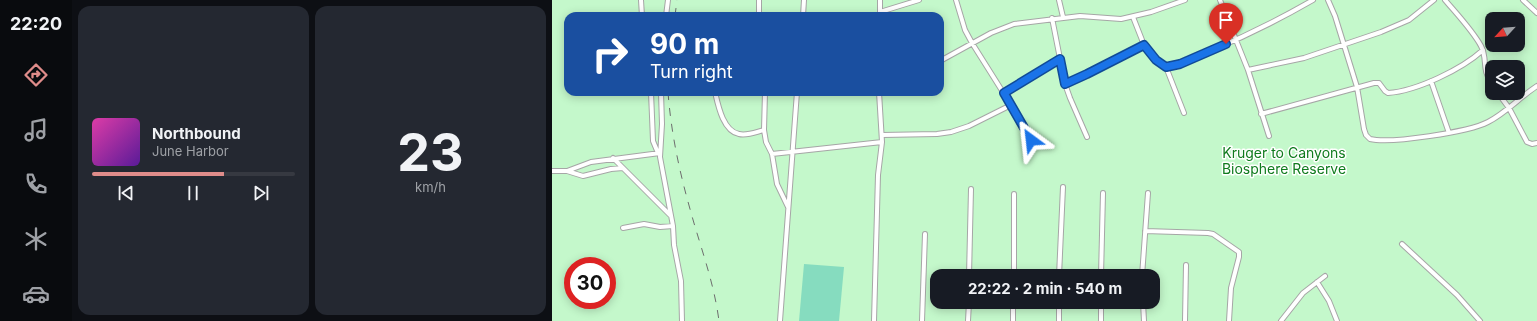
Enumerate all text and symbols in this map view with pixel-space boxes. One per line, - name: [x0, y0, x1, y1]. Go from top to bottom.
- pin: [1209, 3, 1243, 44]
- icon: arrive: [1215, 9, 1237, 31]
- north arrow: [1485, 12, 1525, 52]
- map controls: [1485, 12, 1525, 100]
- text: 22:20: [10, 13, 62, 34]
- text: 90 m: [650, 27, 719, 61]
- icon: right: [584, 28, 636, 80]
- button: layers: [1485, 60, 1525, 100]
- icon: directions: [22, 61, 50, 89]
- text: Turn right: [650, 61, 733, 82]
- icon: music: [22, 116, 50, 144]
- position arrow: [1010, 119, 1052, 161]
- text: 23: [397, 121, 464, 184]
- text: Northbound: [152, 124, 241, 143]
- text: June Harbor: [152, 143, 229, 159]
- park label: Kruger to Canyons Biosphere Reserve: [1222, 144, 1346, 177]
- icon: phone: [22, 170, 50, 198]
- text: km/h: [415, 179, 446, 195]
- icon: previous: [115, 182, 137, 204]
- icon: pause: [182, 182, 204, 204]
- icon: next: [250, 182, 272, 204]
- icon: climate: [22, 225, 50, 253]
- speed limit sign: 30: [564, 257, 616, 309]
- text: 22:22 · 2 min · 540 m: [968, 279, 1122, 298]
- icon: car: [22, 280, 50, 308]

